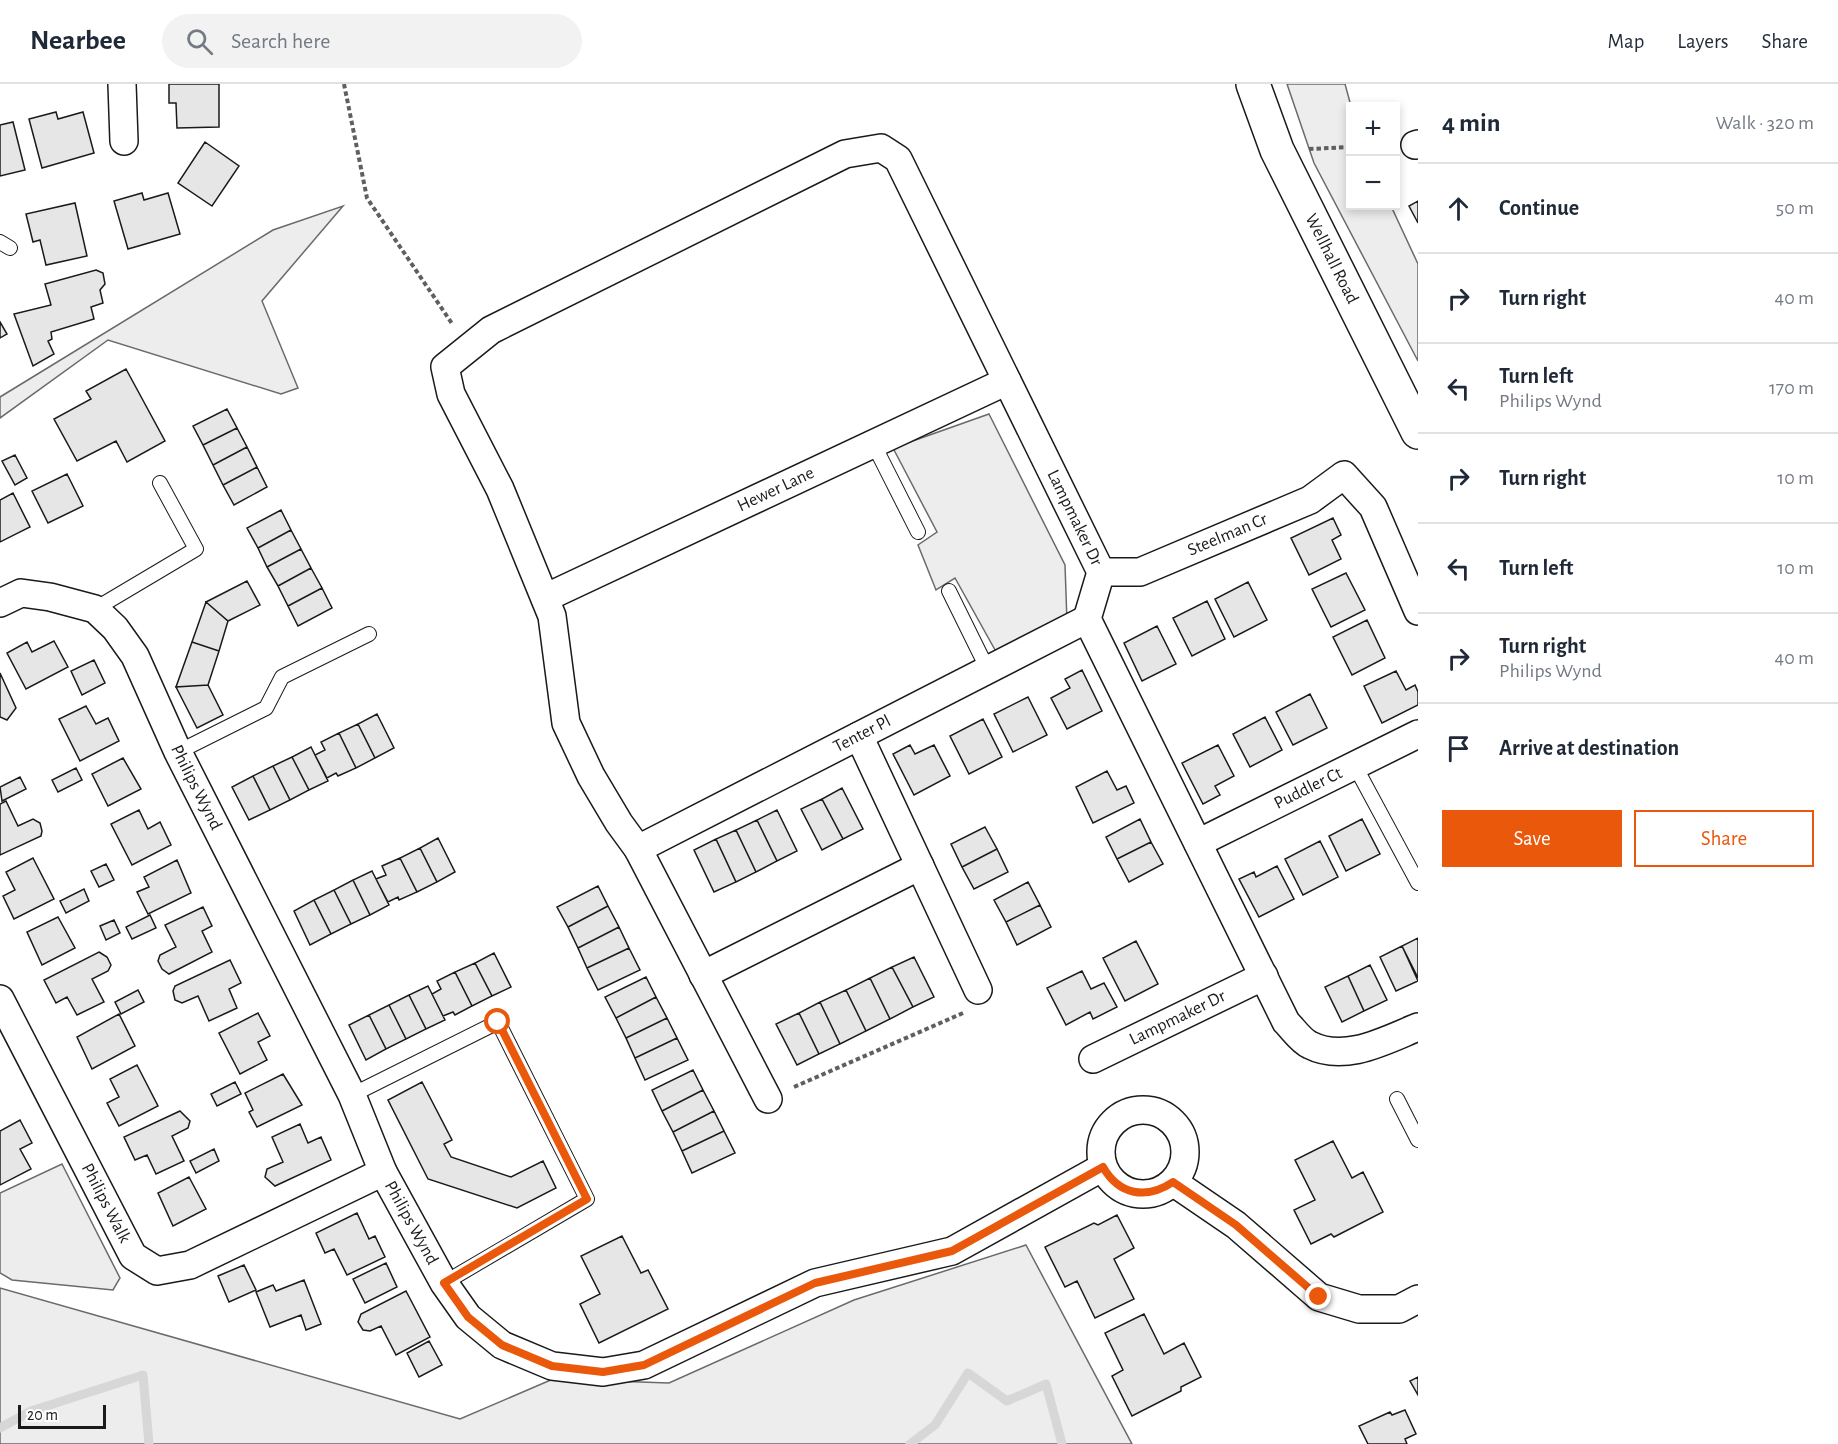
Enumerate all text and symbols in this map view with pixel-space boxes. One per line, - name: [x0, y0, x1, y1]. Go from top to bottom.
- search box: [162, 14, 582, 68]
- icon: search: [183, 25, 216, 58]
- text: Nearbee: [30, 27, 126, 55]
- text: Search here: [231, 30, 330, 52]
- text: Map: [1608, 31, 1644, 52]
- text: Layers: [1677, 31, 1728, 52]
- text: Share: [1761, 31, 1808, 52]
- map controls: [1346, 102, 1400, 210]
- button: +: [1346, 102, 1400, 156]
- text: 4 min: [1442, 110, 1501, 136]
- text: Walk · 320 m: [1716, 113, 1814, 133]
- button: −: [1346, 156, 1400, 210]
- icon: ahead: [1442, 192, 1475, 225]
- text: Continue: [1499, 197, 1579, 219]
- text: 50 m: [1776, 198, 1814, 218]
- street label: Wellhall Road: [1302, 211, 1361, 307]
- icon: right: [1442, 282, 1475, 315]
- text: Turn right: [1499, 287, 1586, 309]
- text: 40 m: [1775, 288, 1814, 308]
- text: Turn left: [1499, 365, 1573, 387]
- icon: left: [1442, 372, 1475, 405]
- text: 170 m: [1769, 378, 1814, 398]
- text: Philips Wynd: [1499, 391, 1602, 411]
- icon: right: [1442, 462, 1475, 495]
- street label: Hewer Lane: [735, 464, 817, 515]
- street label: Lampmaker Dr: [1043, 467, 1106, 569]
- text: Turn right: [1499, 467, 1586, 489]
- text: 10 m: [1777, 468, 1814, 488]
- street label: Steelman Cr: [1185, 510, 1270, 560]
- icon: left: [1442, 552, 1475, 585]
- text: Turn left: [1499, 557, 1573, 579]
- text: 10 m: [1777, 558, 1814, 578]
- text: Turn right: [1499, 635, 1586, 657]
- icon: right: [1442, 642, 1475, 675]
- text: 40 m: [1775, 648, 1814, 668]
- text: Philips Wynd: [1499, 661, 1602, 681]
- street label: Tenter Pl: [831, 712, 894, 756]
- icon: arrive: [1442, 732, 1475, 765]
- text: Arrive at destination: [1499, 737, 1679, 759]
- street label: Philips Wynd: [167, 742, 225, 833]
- street label: Puddler Ct: [1271, 764, 1345, 813]
- button: Save: [1442, 810, 1622, 867]
- button: Share: [1634, 810, 1814, 867]
- street label: Lampmaker Dr: [1127, 987, 1229, 1049]
- route start: [484, 1008, 510, 1034]
- street label: Philips Walk: [78, 1161, 134, 1247]
- street label: Philips Wynd: [381, 1178, 441, 1268]
- route end: [1305, 1283, 1331, 1309]
- scale bar: [18, 1402, 106, 1430]
- text: 20 m: [27, 1407, 58, 1423]

